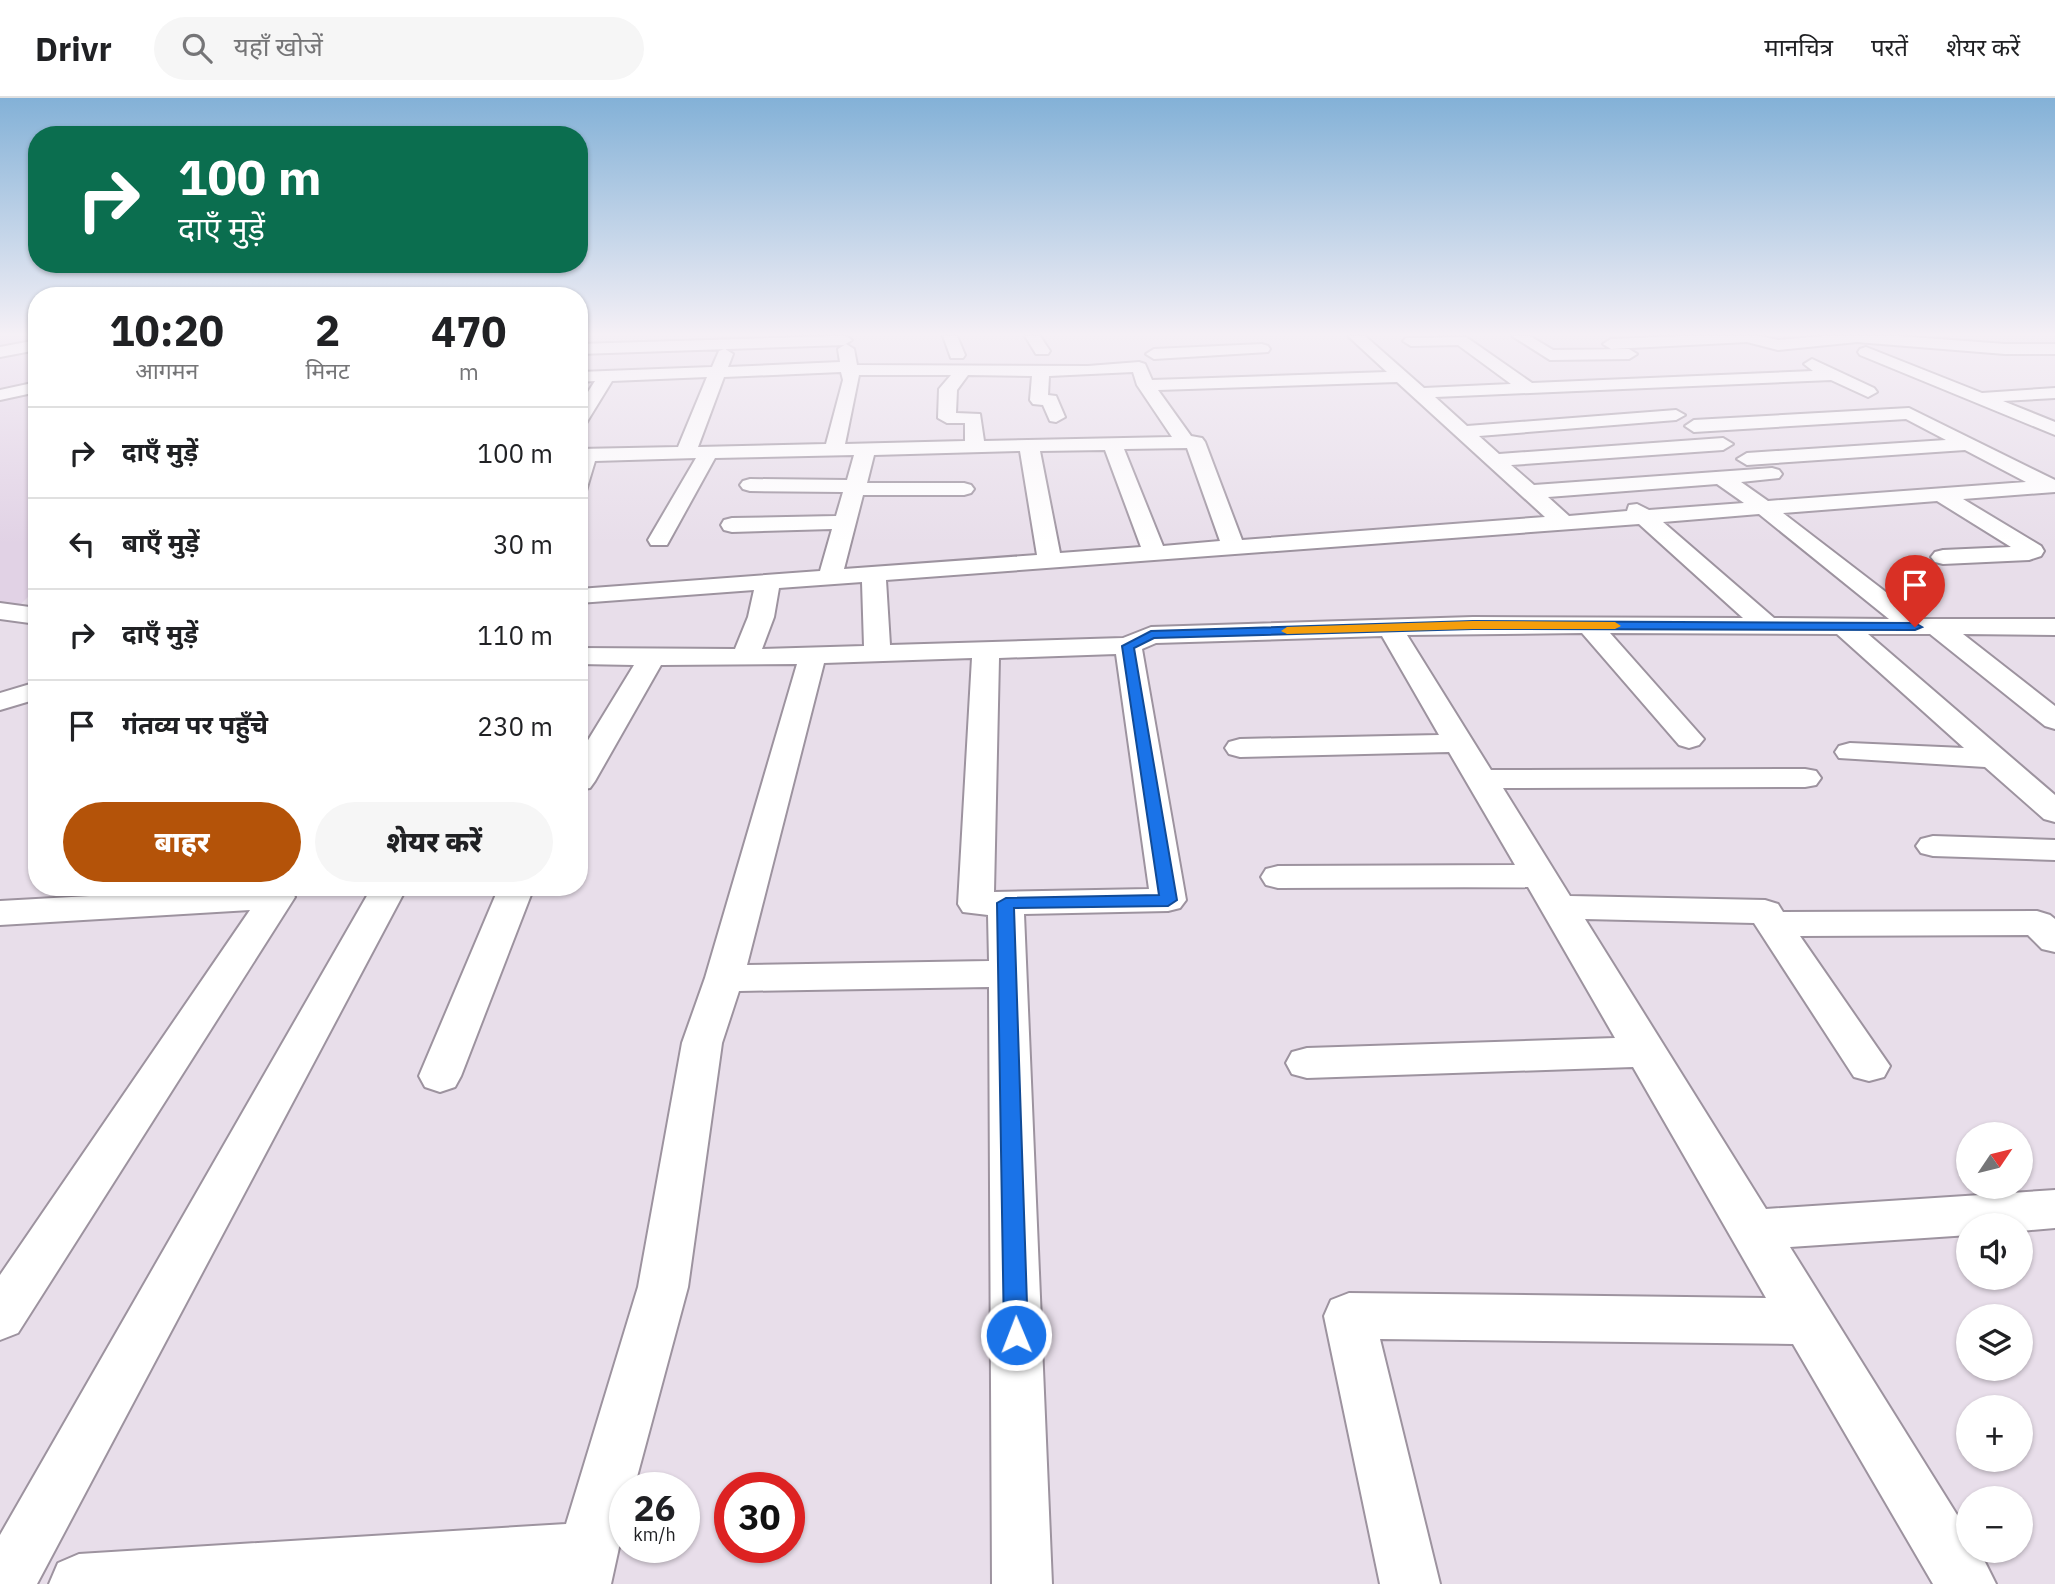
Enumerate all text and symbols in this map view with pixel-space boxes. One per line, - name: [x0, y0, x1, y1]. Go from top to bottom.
- search box: [154, 17, 644, 80]
- text: Drivr: [35, 27, 112, 70]
- icon: search: [178, 29, 216, 67]
- text: यहाँ खोजें: [234, 29, 323, 63]
- text: मानचित्र: [1764, 31, 1833, 63]
- text: परतें: [1871, 31, 1908, 63]
- text: शेयर करें: [1946, 31, 2020, 63]
- text: 100 m: [178, 145, 322, 208]
- icon: right: [63, 154, 154, 245]
- text: दाएँ मुड़ें: [178, 207, 265, 249]
- text: 10:20: [109, 303, 224, 358]
- text: 2: [315, 303, 340, 358]
- text: 470: [431, 304, 507, 359]
- text: आगमन: [135, 355, 198, 385]
- text: मिनट: [305, 355, 350, 385]
- text: m: [459, 356, 479, 386]
- icon: right: [63, 434, 101, 472]
- text: दाएँ मुड़ें: [122, 434, 198, 468]
- text: 100 m: [477, 436, 553, 470]
- icon: left: [63, 525, 101, 563]
- text: बाएँ मुड़ें: [122, 525, 199, 559]
- text: 30 m: [493, 527, 553, 561]
- pin: [1885, 555, 1945, 627]
- icon: arrive: [1896, 566, 1934, 604]
- icon: right: [63, 616, 101, 654]
- text: दाएँ मुड़ें: [122, 616, 198, 650]
- text: 110 m: [477, 618, 553, 652]
- icon: arrive: [63, 707, 101, 745]
- text: गंतव्य पर पहुँचे: [122, 707, 268, 741]
- text: 230 m: [477, 709, 553, 743]
- button: बाहर: [63, 802, 301, 882]
- button: शेयर करें: [315, 802, 553, 882]
- north arrow: [1956, 1122, 2034, 1199]
- map controls: [1956, 1122, 2033, 1563]
- button: sound: [1956, 1213, 2033, 1290]
- position arrow: [979, 1298, 1053, 1372]
- button: layers: [1956, 1304, 2033, 1381]
- button: +: [1956, 1395, 2033, 1472]
- speed limit sign: 30: [714, 1472, 805, 1563]
- text: 26: [633, 1485, 676, 1531]
- button: −: [1956, 1486, 2033, 1563]
- text: km/h: [633, 1523, 676, 1546]

